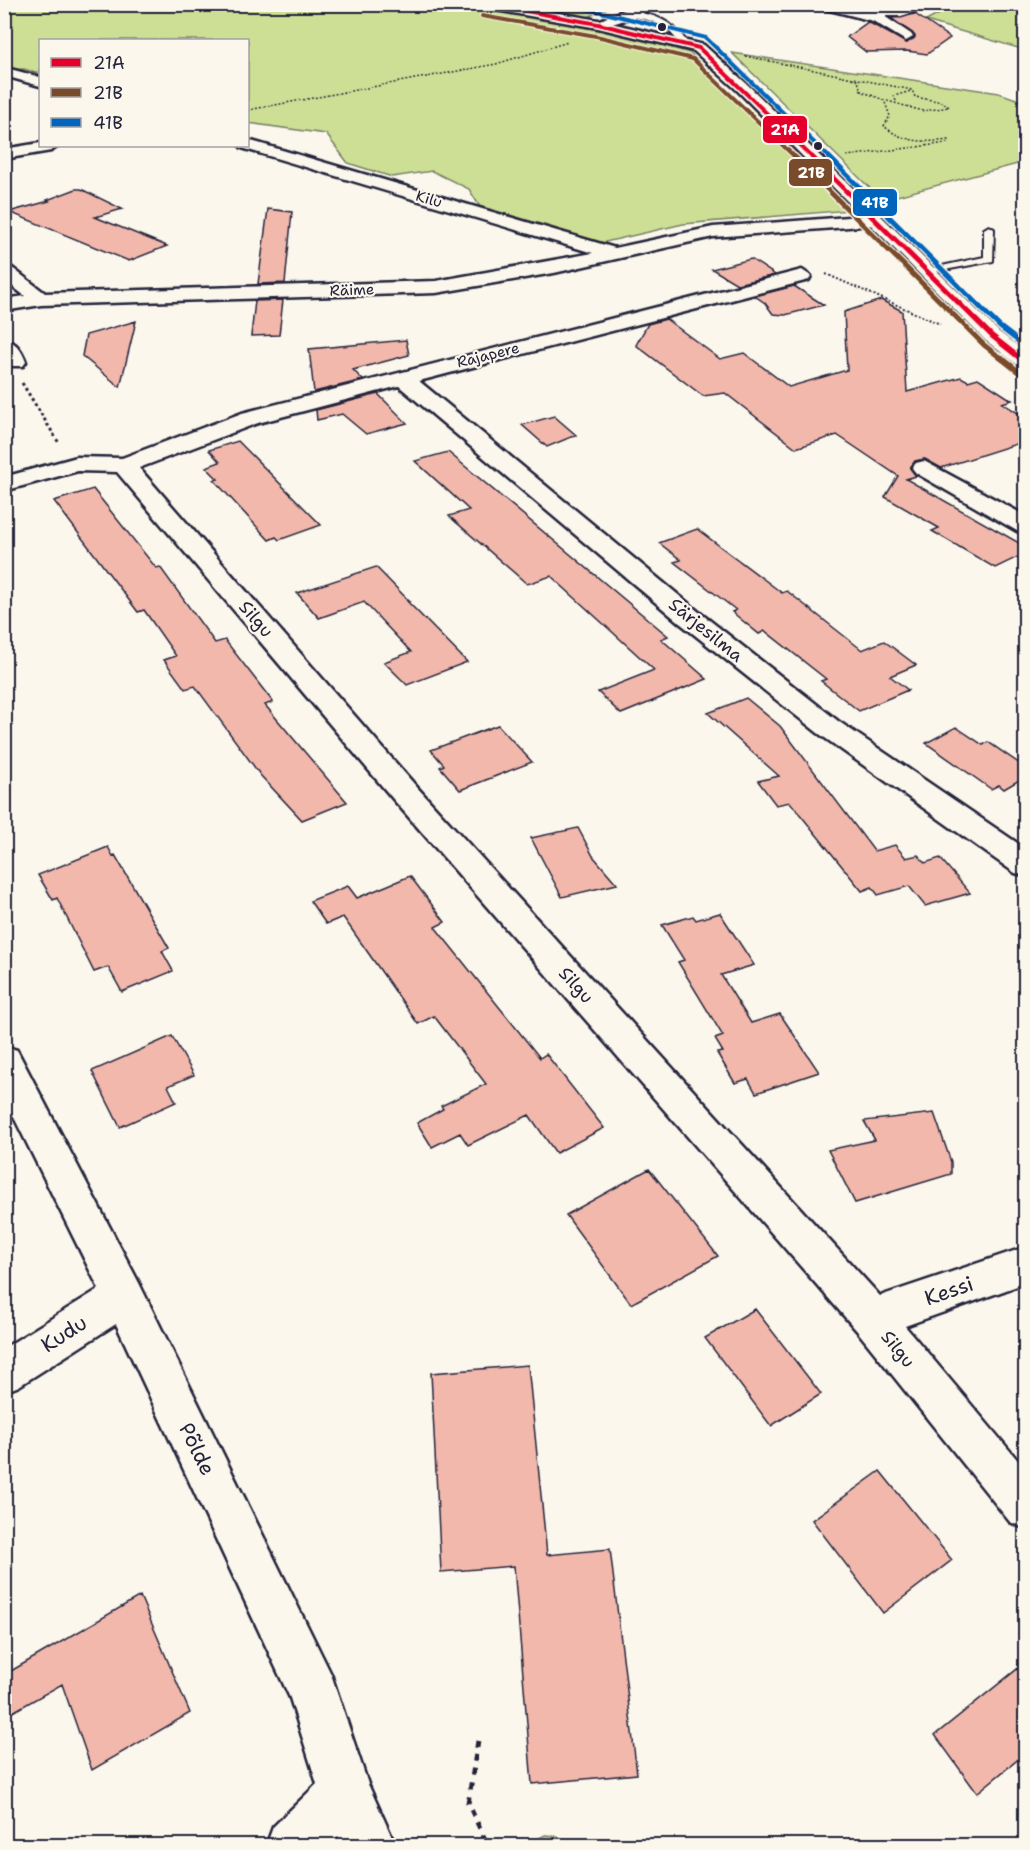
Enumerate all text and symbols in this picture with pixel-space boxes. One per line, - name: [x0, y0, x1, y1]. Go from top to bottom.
- unlabelled marker: [656, 21, 668, 33]
- legend: [39, 39, 249, 147]
- text: 21A: [93, 51, 125, 75]
- text: 21B: [93, 81, 123, 105]
- text: 41B: [93, 111, 123, 135]
- line badge: 21A: [762, 115, 808, 144]
- text: 21A: [770, 119, 800, 140]
- unlabelled marker: [812, 140, 824, 152]
- line badge: 21B: [788, 158, 833, 187]
- text: 21B: [797, 162, 825, 183]
- street label: Kilu: [413, 186, 445, 212]
- line badge: 41B: [852, 188, 898, 217]
- text: 41B: [861, 192, 889, 213]
- street label: Räime: [329, 279, 375, 301]
- street label: Rajapere: [455, 338, 521, 372]
- street label: Särjesilma: [664, 593, 748, 667]
- street label: Silgu: [233, 596, 279, 642]
- street label: Silgu: [553, 962, 599, 1008]
- street label: Kessi: [921, 1270, 977, 1312]
- street label: Kudu: [36, 1309, 92, 1359]
- street label: Silgu: [876, 1325, 920, 1373]
- street label: Põlde: [172, 1418, 222, 1480]

